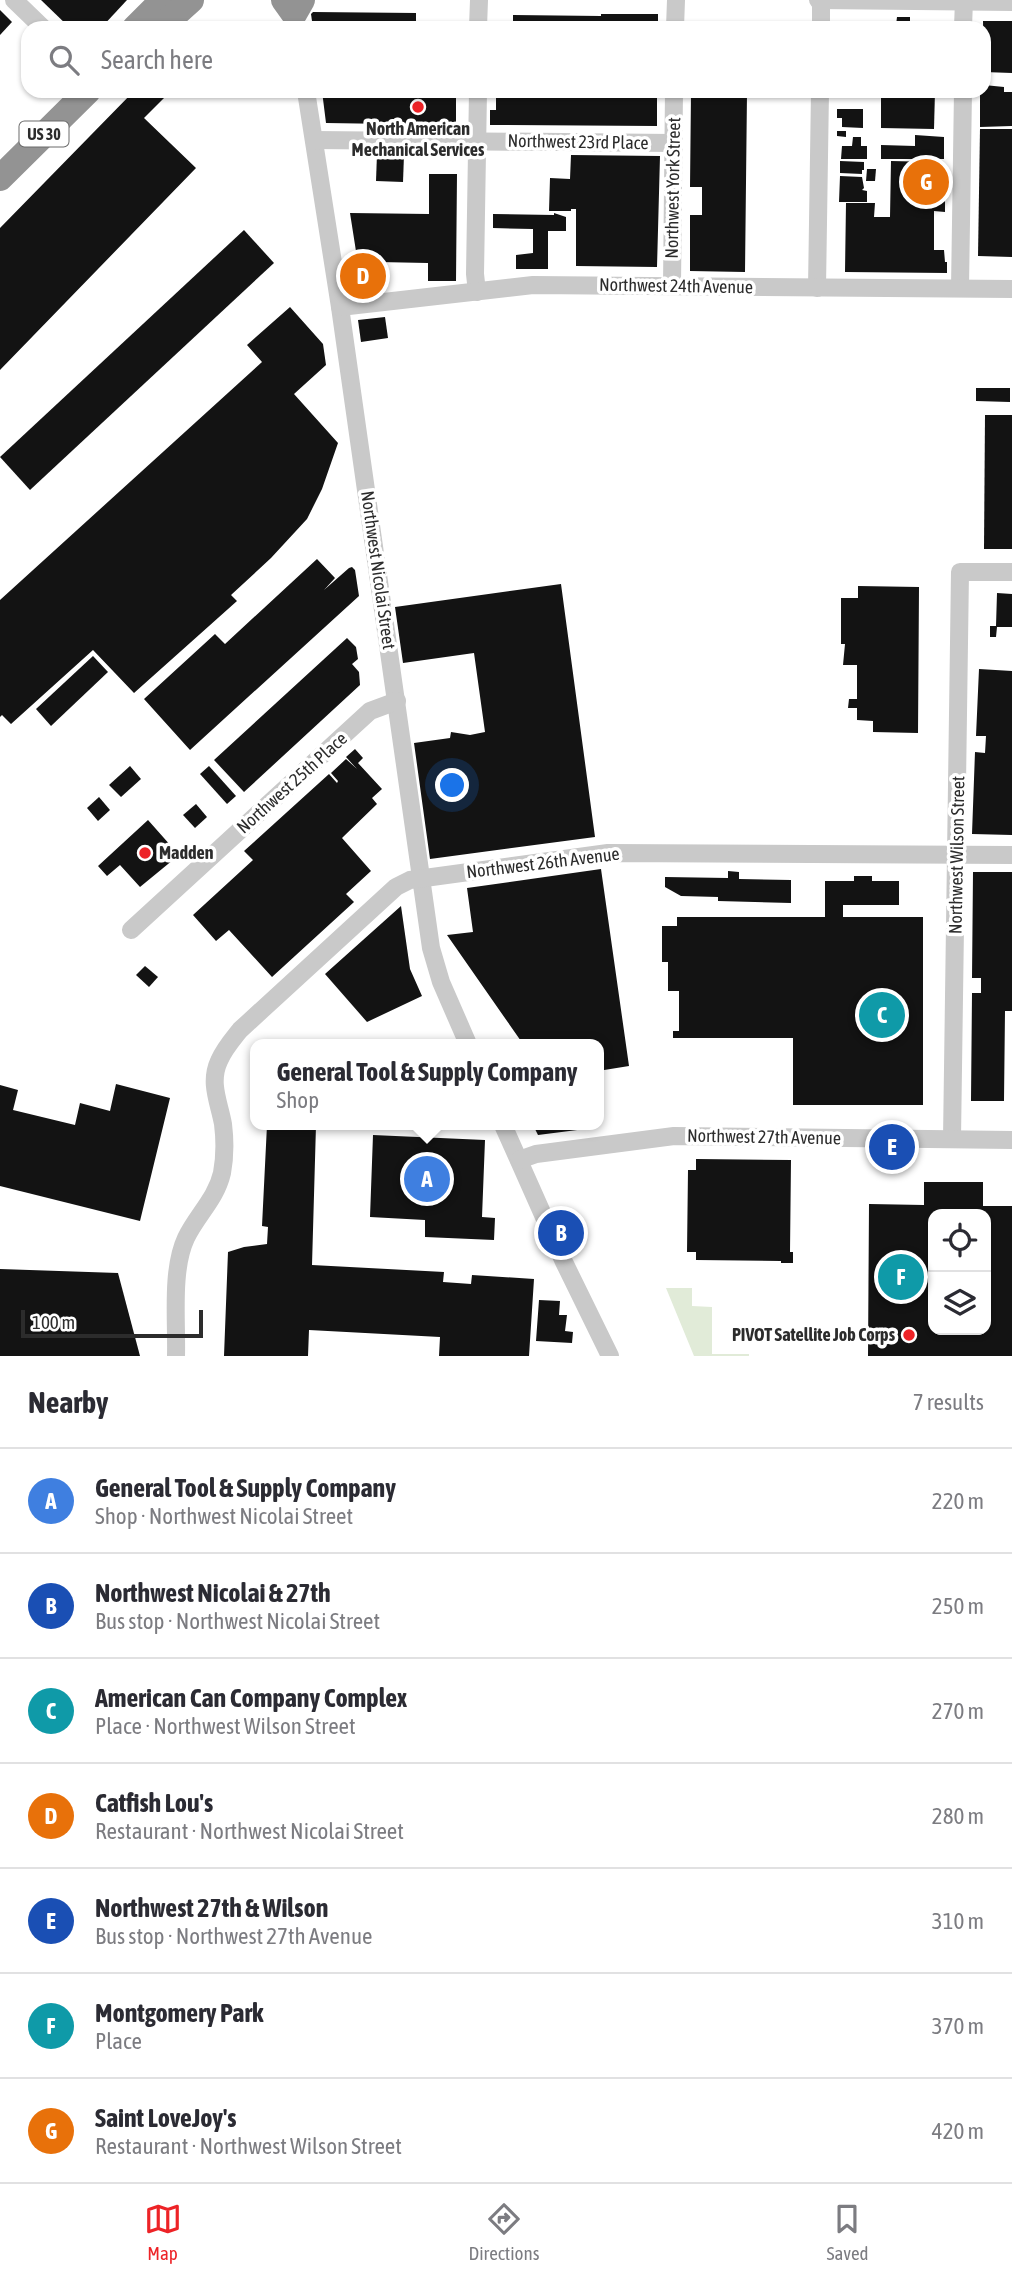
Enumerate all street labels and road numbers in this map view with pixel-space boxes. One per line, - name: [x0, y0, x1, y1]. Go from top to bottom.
- street label: Northwest York Street: [661, 117, 684, 259]
- road number: US 30: [20, 122, 68, 146]
- street label: Northwest 23rd Place: [507, 130, 649, 153]
- street label: Northwest 24th Avenue: [599, 274, 753, 297]
- street label: Northwest Nicolai Street: [357, 489, 400, 651]
- street label: Northwest 25th Place: [232, 728, 351, 838]
- street label: Northwest Wilson Street: [945, 776, 968, 934]
- street label: Northwest 26th Avenue: [465, 843, 621, 882]
- street label: Northwest 27th Avenue: [687, 1125, 841, 1148]

